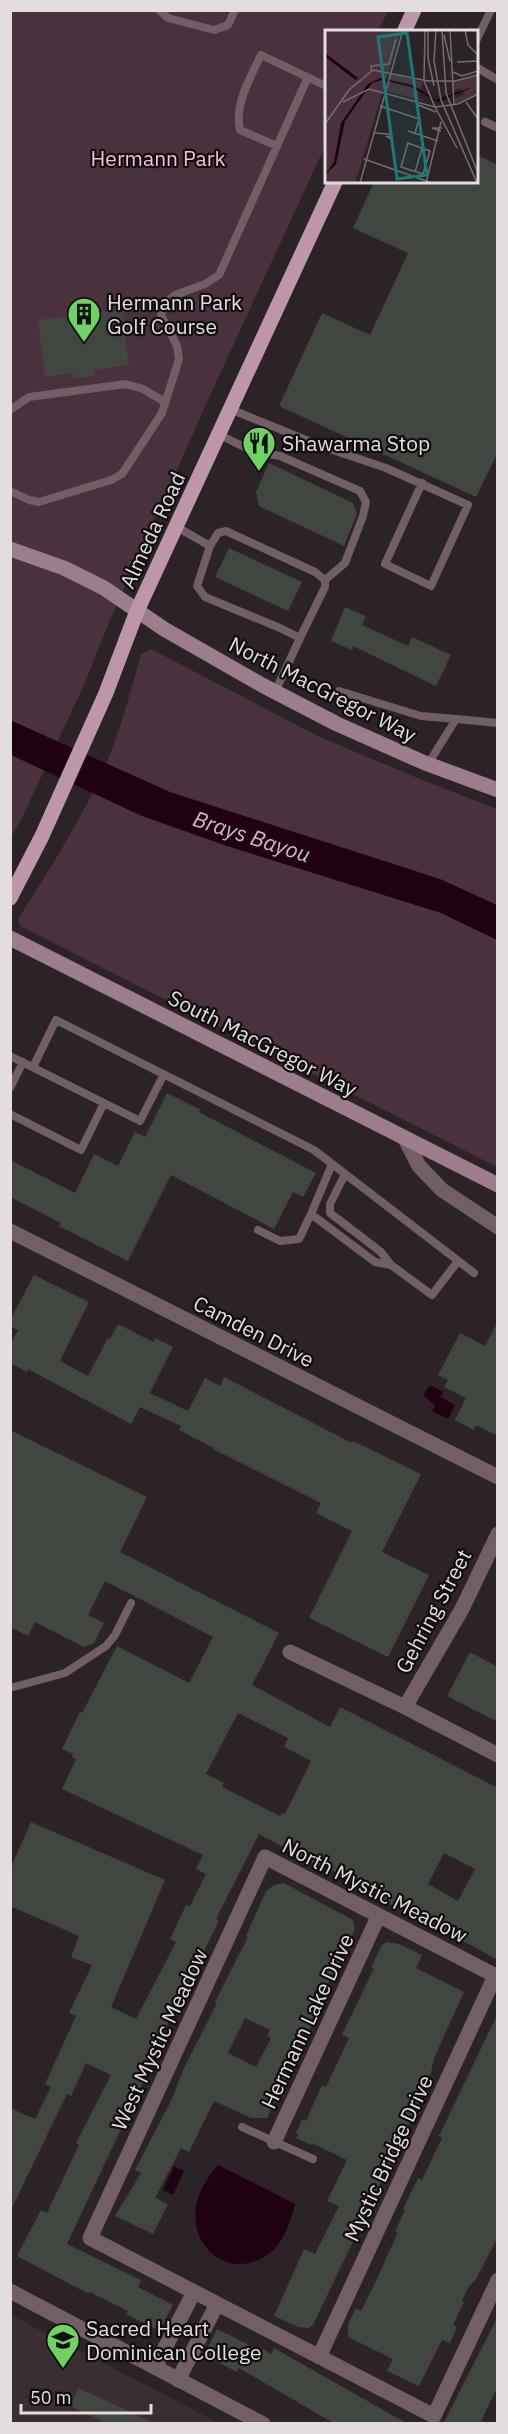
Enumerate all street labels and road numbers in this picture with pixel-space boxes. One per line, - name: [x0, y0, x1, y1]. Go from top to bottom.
- street label: Almeda Road: [113, 467, 191, 593]
- street label: North MacGregor Way: [225, 630, 422, 749]
- street label: South MacGregor Way: [164, 983, 363, 1103]
- street label: Camden Drive: [189, 1289, 319, 1373]
- street label: Gehring Street: [389, 1544, 477, 1678]
- street label: North Mystic Meadow: [278, 1831, 472, 1949]
- street label: Hermann Lake Drive: [254, 1929, 360, 2113]
- street label: West Mystic Meadow: [105, 1943, 213, 2135]
- street label: Mystic Bridge Drive: [337, 2070, 439, 2246]

